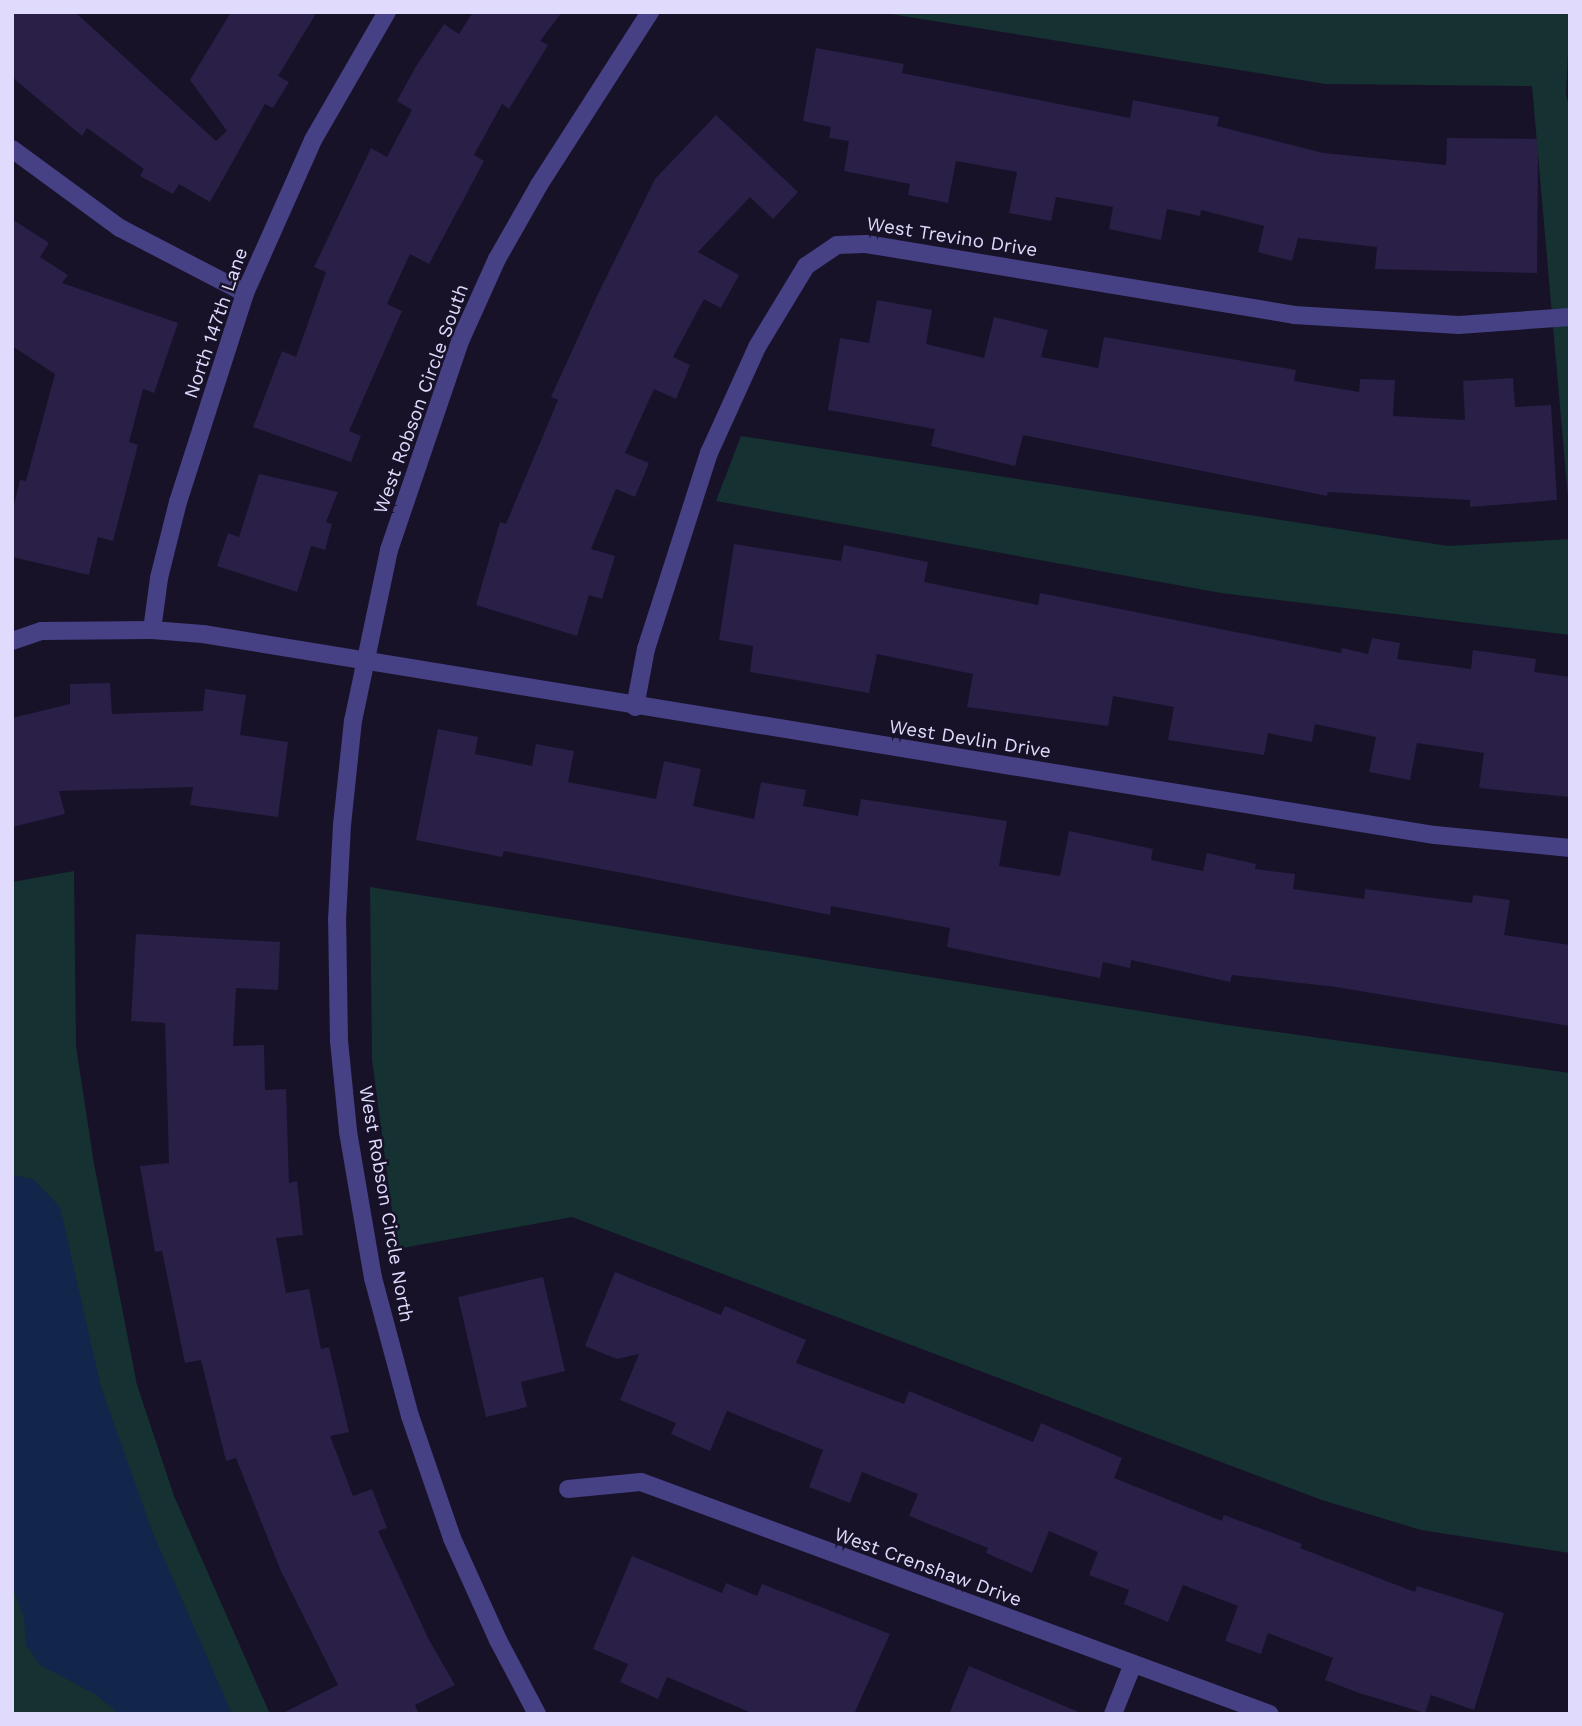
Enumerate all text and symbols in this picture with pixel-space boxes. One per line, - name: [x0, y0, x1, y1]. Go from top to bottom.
- street label: West Trevino Drive: [865, 212, 1039, 262]
- street label: North 147th Lane: [179, 244, 253, 402]
- street label: West Robson Circle South: [369, 281, 473, 517]
- street label: West Devlin Drive: [887, 715, 1053, 763]
- street label: West Robson Circle North: [354, 1084, 418, 1324]
- street label: West Crenshaw Drive: [831, 1522, 1025, 1612]

